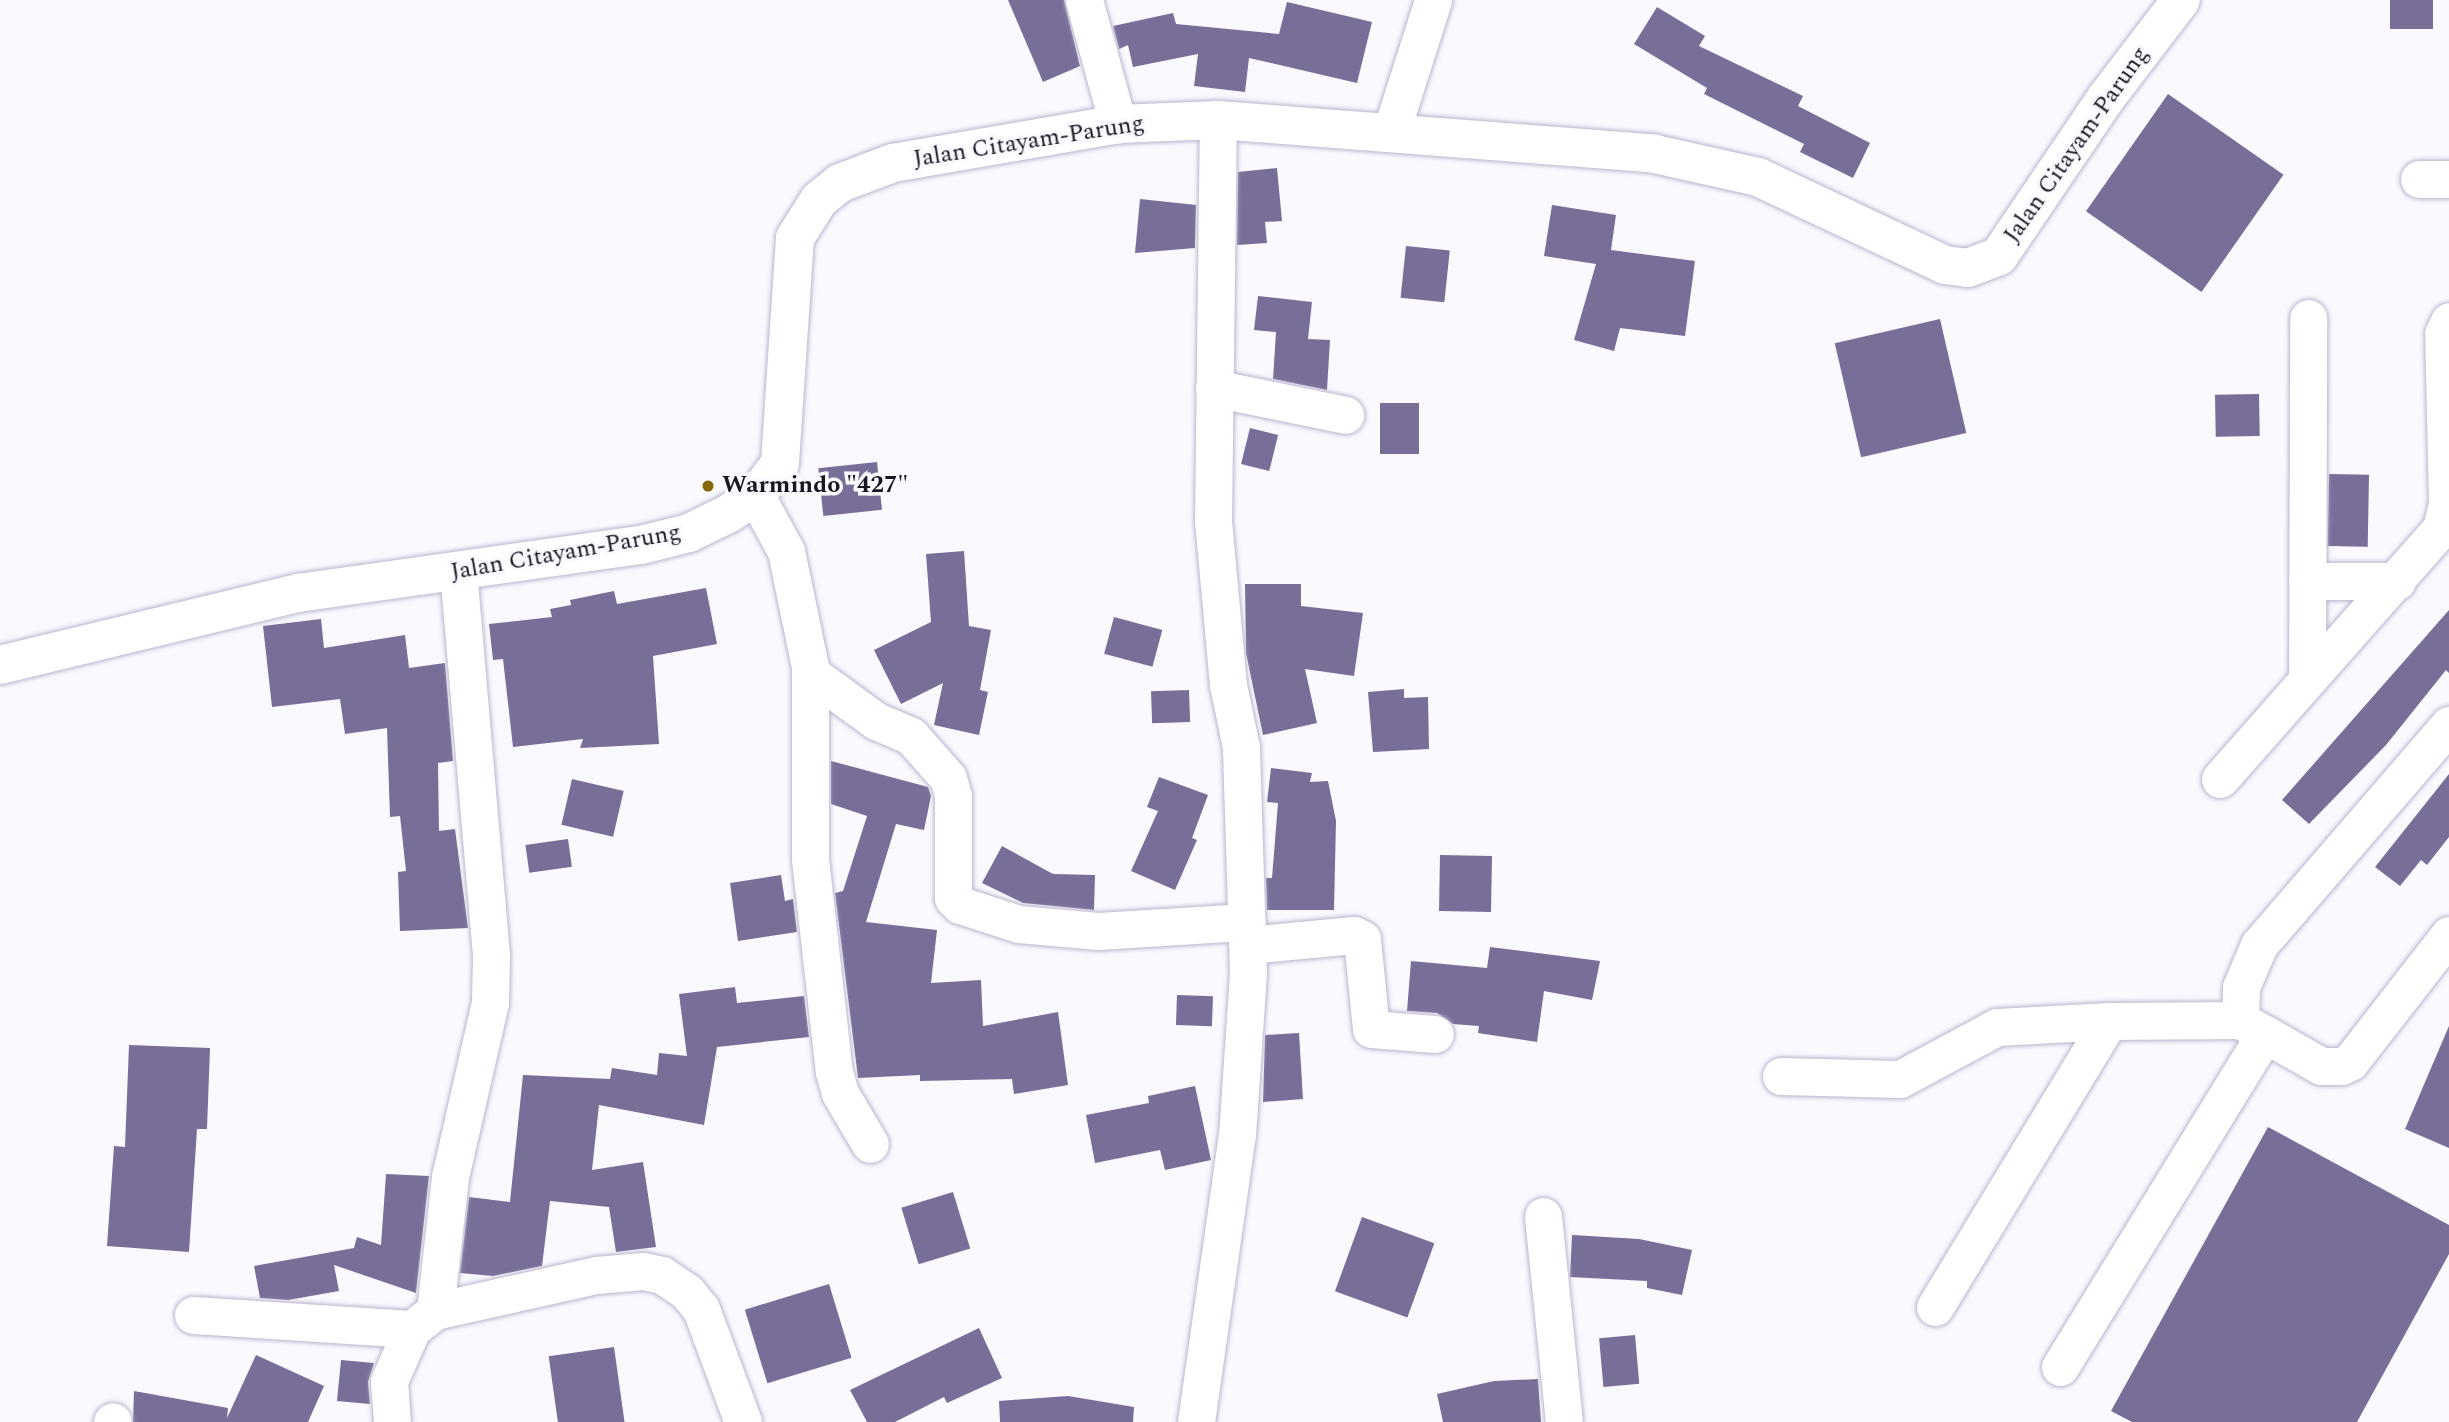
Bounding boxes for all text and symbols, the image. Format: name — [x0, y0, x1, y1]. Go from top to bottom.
street label: Jalan Citayam-Parung — [1998, 41, 2156, 249]
street label: Jalan Citayam-Parung — [911, 110, 1147, 174]
place label: Warmindo "427" — [722, 472, 908, 500]
marker: Warmindo "427" — [700, 478, 716, 494]
street label: Jalan Citayam-Parung — [449, 519, 683, 587]

